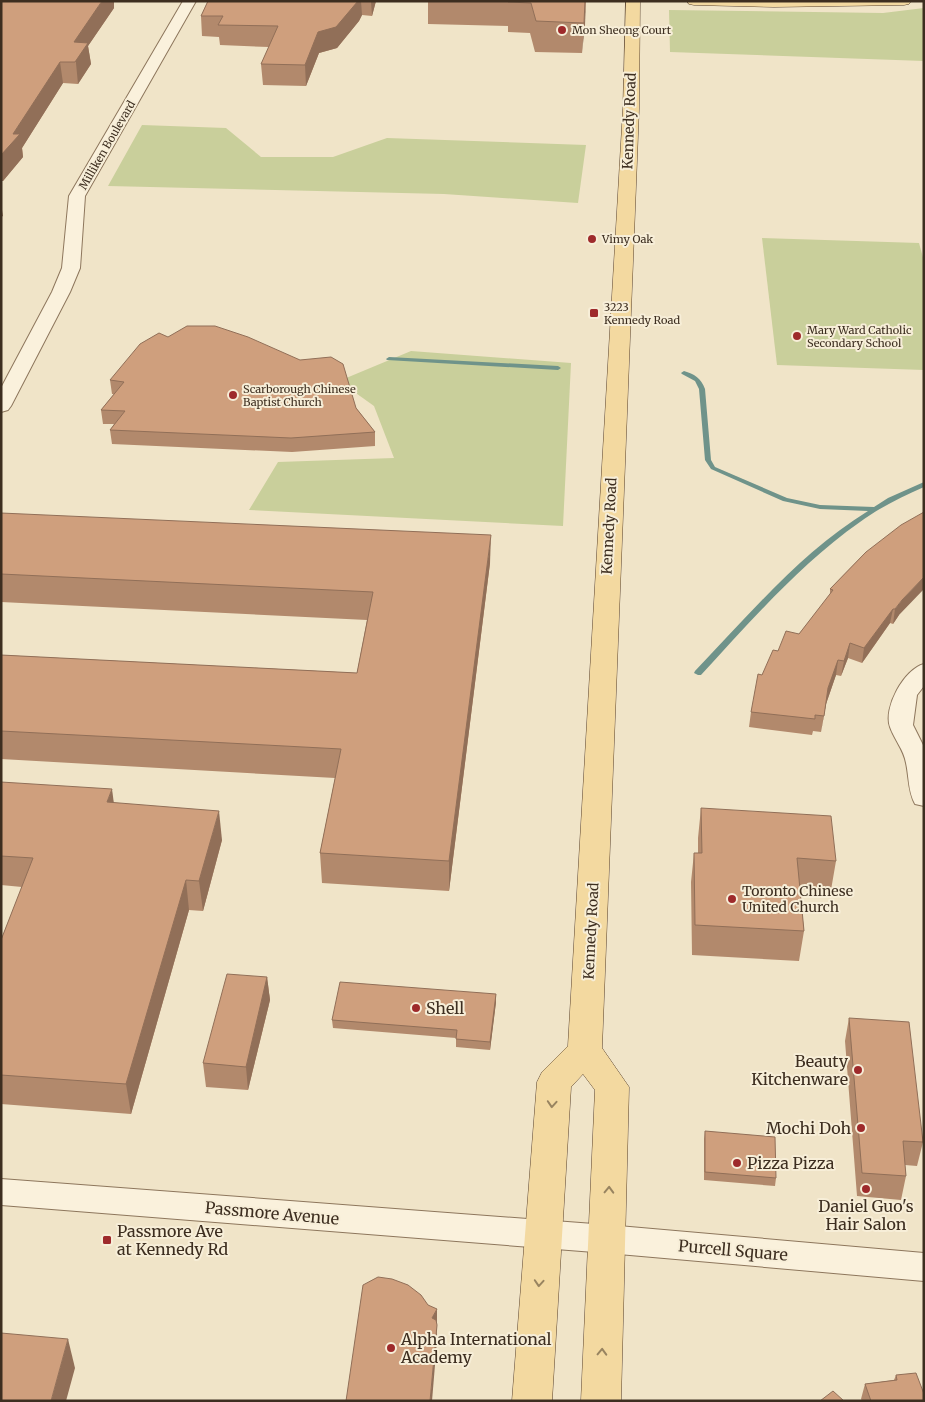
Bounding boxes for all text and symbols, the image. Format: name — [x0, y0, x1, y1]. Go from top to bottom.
place label: Mon Sheong Court — [572, 23, 672, 37]
marker: Mon Sheong Court — [556, 24, 568, 36]
street label: Kennedy Road — [618, 72, 640, 170]
street label: Milliken Boulevard — [76, 98, 138, 192]
place label: Vimy Oak — [601, 232, 653, 246]
marker: Vimy Oak — [586, 233, 598, 245]
place label: 3223 Kennedy Road — [604, 300, 681, 327]
marker: 3223 Kennedy Road — [588, 307, 600, 319]
place label: Mary Ward Catholic Secondary School — [807, 323, 912, 350]
marker: Mary Ward Catholic Secondary School — [791, 330, 803, 342]
place label: Scarborough Chinese Baptist Church — [243, 382, 356, 409]
marker: Scarborough Chinese Baptist Church — [227, 389, 239, 401]
street label: Kennedy Road — [597, 477, 621, 575]
street label: Kennedy Road — [579, 882, 603, 980]
place label: Toronto Chinese United Church — [742, 882, 853, 916]
marker: Toronto Chinese United Church — [726, 893, 738, 905]
place label: Shell — [426, 998, 464, 1018]
marker: Shell — [410, 1002, 422, 1014]
place label: Beauty Kitchenware — [751, 1051, 849, 1089]
marker: Beauty Kitchenware — [852, 1064, 864, 1076]
one-way arrow — [547, 1100, 558, 1108]
place label: Mochi Doh — [766, 1118, 851, 1138]
marker: Mochi Doh — [855, 1122, 867, 1134]
place label: Pizza Pizza — [747, 1153, 835, 1173]
marker: Pizza Pizza — [731, 1157, 743, 1169]
marker: Daniel Guo's Hair Salon — [860, 1183, 872, 1195]
one-way arrow — [603, 1186, 614, 1194]
place label: Daniel Guo's Hair Salon — [818, 1196, 914, 1234]
street label: Passmore Avenue — [204, 1197, 340, 1229]
place label: Passmore Ave at Kennedy Rd — [117, 1221, 228, 1259]
marker: Passmore Ave at Kennedy Rd — [101, 1234, 113, 1246]
street label: Purcell Square — [677, 1235, 789, 1265]
one-way arrow — [533, 1279, 544, 1287]
place label: Alpha International Academy — [400, 1329, 552, 1367]
marker: Alpha International Academy — [385, 1342, 397, 1354]
one-way arrow — [597, 1348, 608, 1356]

